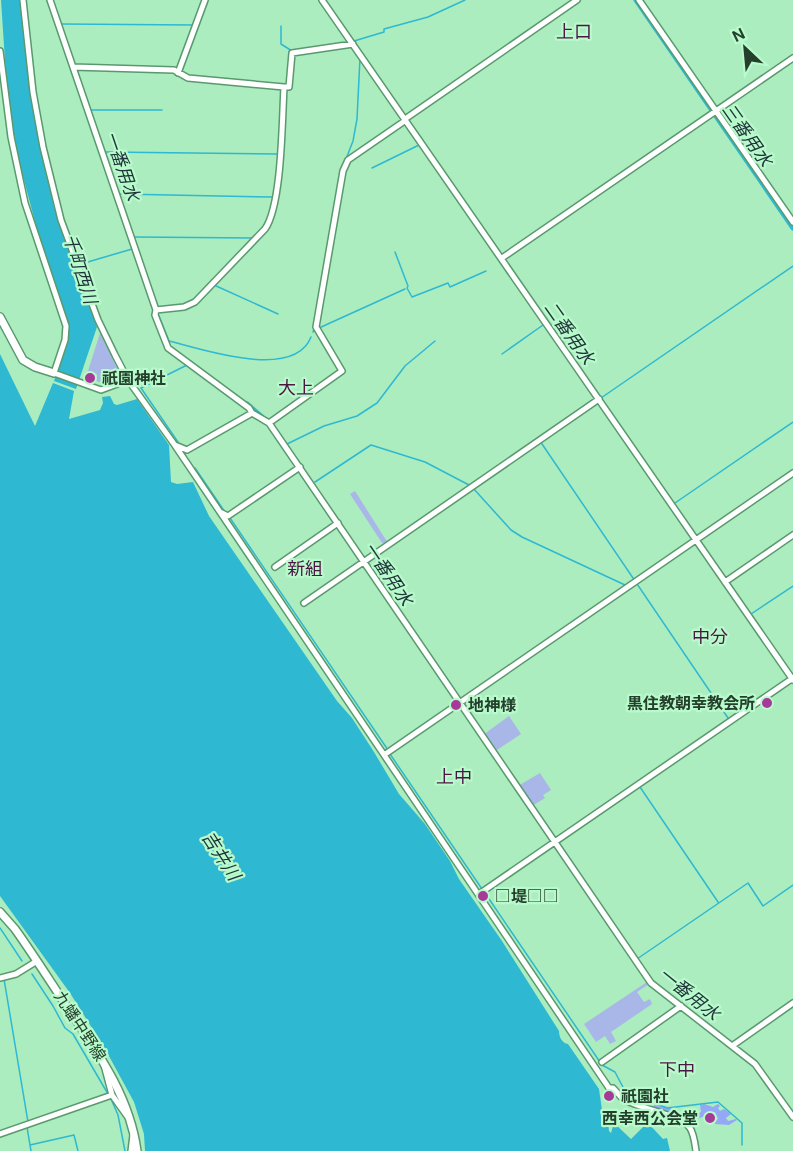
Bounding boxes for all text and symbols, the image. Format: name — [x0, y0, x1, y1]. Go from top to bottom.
north arrow — [715, 18, 775, 78]
district label: 上口 — [556, 20, 592, 44]
text: N — [729, 23, 748, 47]
water label: 三番用水 — [717, 99, 779, 173]
water label: 一番用水 — [99, 128, 146, 206]
water label: 千町西川 — [57, 231, 103, 309]
water label: 二番用水 — [539, 297, 601, 371]
place label: 祇園神社 — [102, 368, 166, 389]
marker: 祇園神社 — [83, 371, 97, 385]
district label: 大上 — [278, 376, 314, 400]
water label: 一番用水 — [358, 537, 419, 612]
district label: 新組 — [287, 557, 323, 581]
district label: 中分 — [692, 625, 728, 649]
place label: 黒住教朝幸教会所 — [627, 693, 755, 714]
place label: 地神様 — [468, 695, 516, 716]
marker: 黒住教朝幸教会所 — [760, 696, 774, 710]
marker: 地神様 — [449, 698, 463, 712]
district label: 上中 — [436, 765, 472, 789]
water label: 吉井川 — [196, 827, 247, 887]
place label: □堤□□ — [495, 886, 559, 907]
marker: □堤□□ — [476, 889, 490, 903]
water label: 一番用水 — [653, 962, 726, 1027]
street label: 九蟠中野線 — [49, 987, 111, 1065]
district label: 下中 — [659, 1058, 695, 1082]
place label: 祇園社 — [621, 1086, 669, 1107]
marker: 祇園社 — [602, 1089, 616, 1103]
place label: 西幸西公会堂 — [602, 1108, 698, 1129]
marker: 西幸西公会堂 — [703, 1111, 717, 1125]

